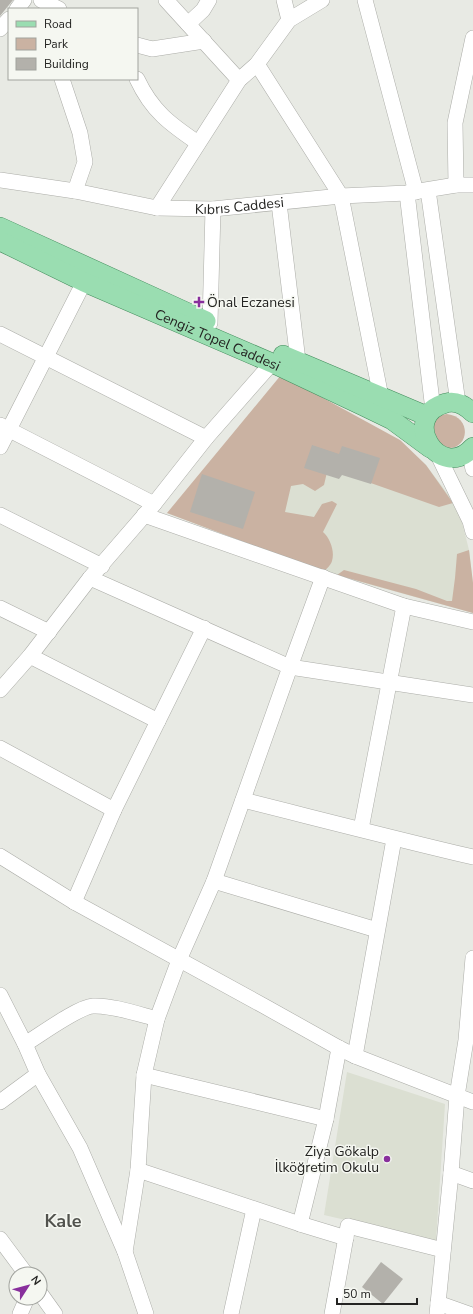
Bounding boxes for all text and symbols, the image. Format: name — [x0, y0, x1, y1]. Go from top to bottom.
legend — [8, 8, 138, 80]
text: Road — [44, 16, 72, 32]
text: Park — [44, 36, 69, 52]
text: Building — [44, 56, 89, 72]
street label: Kıbrıs Caddesi — [195, 193, 285, 219]
place label: Önal Eczanesi — [207, 293, 295, 312]
marker: Önal Eczanesi — [194, 297, 204, 307]
street label: Cengiz Topel Caddesi — [152, 305, 283, 376]
place label: Ziya Gökalp İlköğretim Okulu — [275, 1142, 379, 1177]
marker: Ziya Gökalp İlköğretim Okulu — [382, 1154, 392, 1164]
district label: Kale — [44, 1209, 82, 1233]
north arrow — [8, 1266, 48, 1306]
text: N — [27, 1273, 44, 1288]
scale bar — [337, 1280, 417, 1306]
text: 50 m — [343, 1286, 371, 1302]

